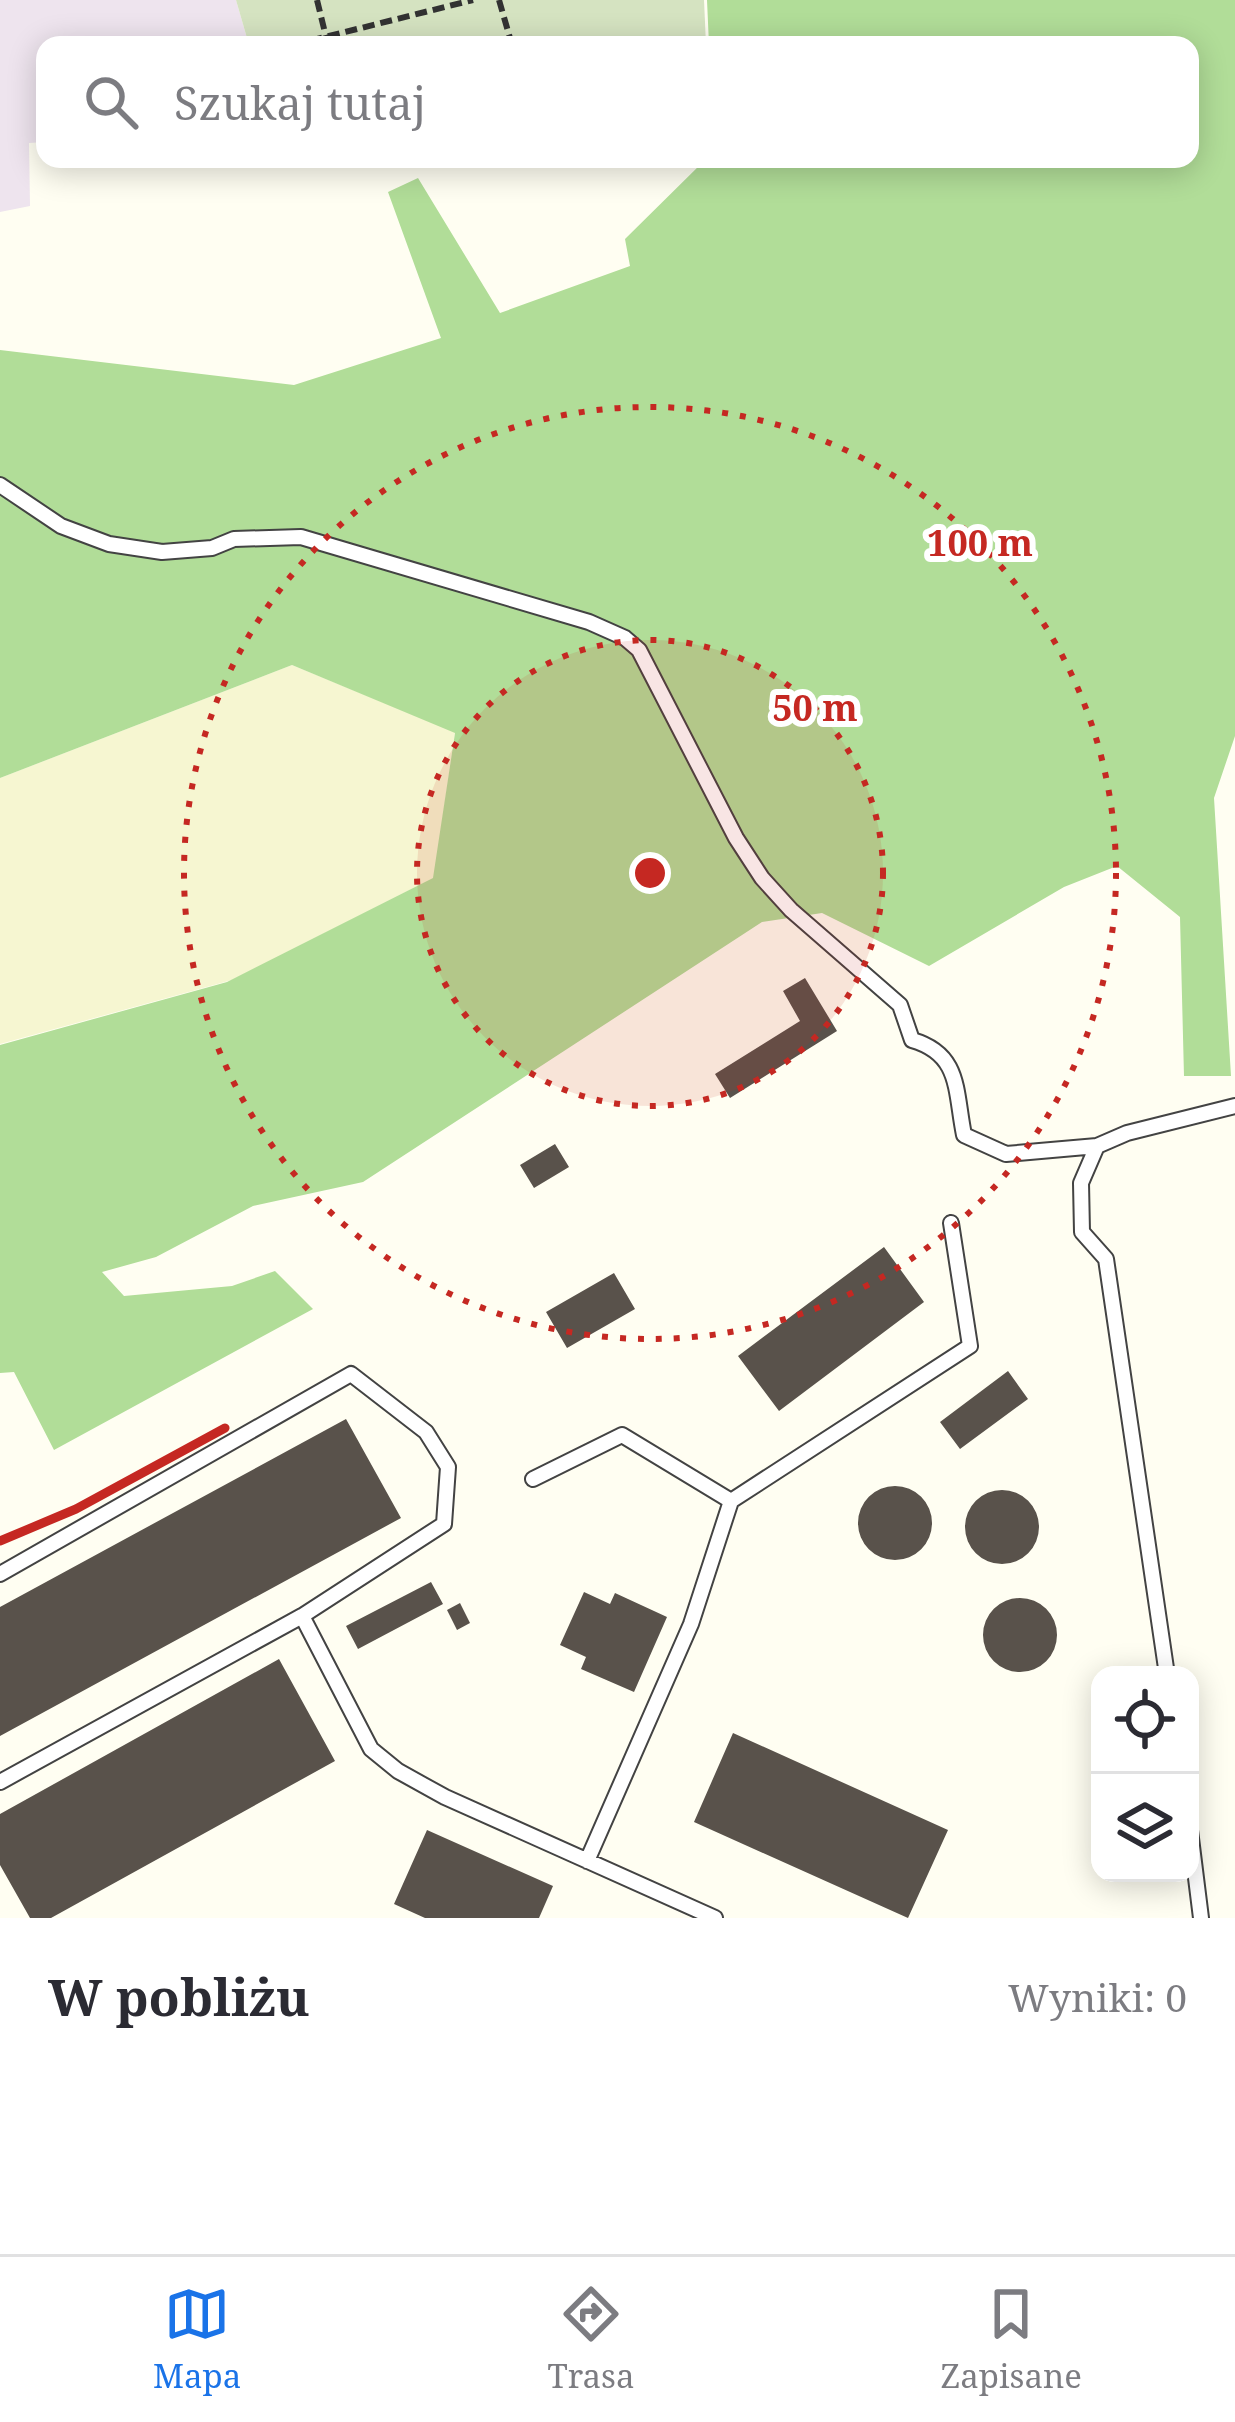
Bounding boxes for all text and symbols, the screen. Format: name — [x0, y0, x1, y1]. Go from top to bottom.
search box — [36, 36, 1199, 168]
icon: search — [78, 69, 144, 135]
text: Szukaj tutaj — [174, 72, 426, 133]
text: 100 m — [927, 518, 1033, 567]
text: 50 m — [772, 683, 858, 732]
centre of rings — [629, 852, 671, 894]
map controls — [1091, 1666, 1199, 1882]
button: locate — [1091, 1666, 1199, 1774]
button: layers — [1091, 1774, 1199, 1882]
text: W pobliżu — [48, 1961, 310, 2031]
text: Wyniki: 0 — [1008, 1970, 1187, 2023]
tab: Mapa — [153, 2281, 241, 2398]
tab: Trasa — [547, 2281, 635, 2398]
tab: Zapisane — [941, 2281, 1082, 2398]

